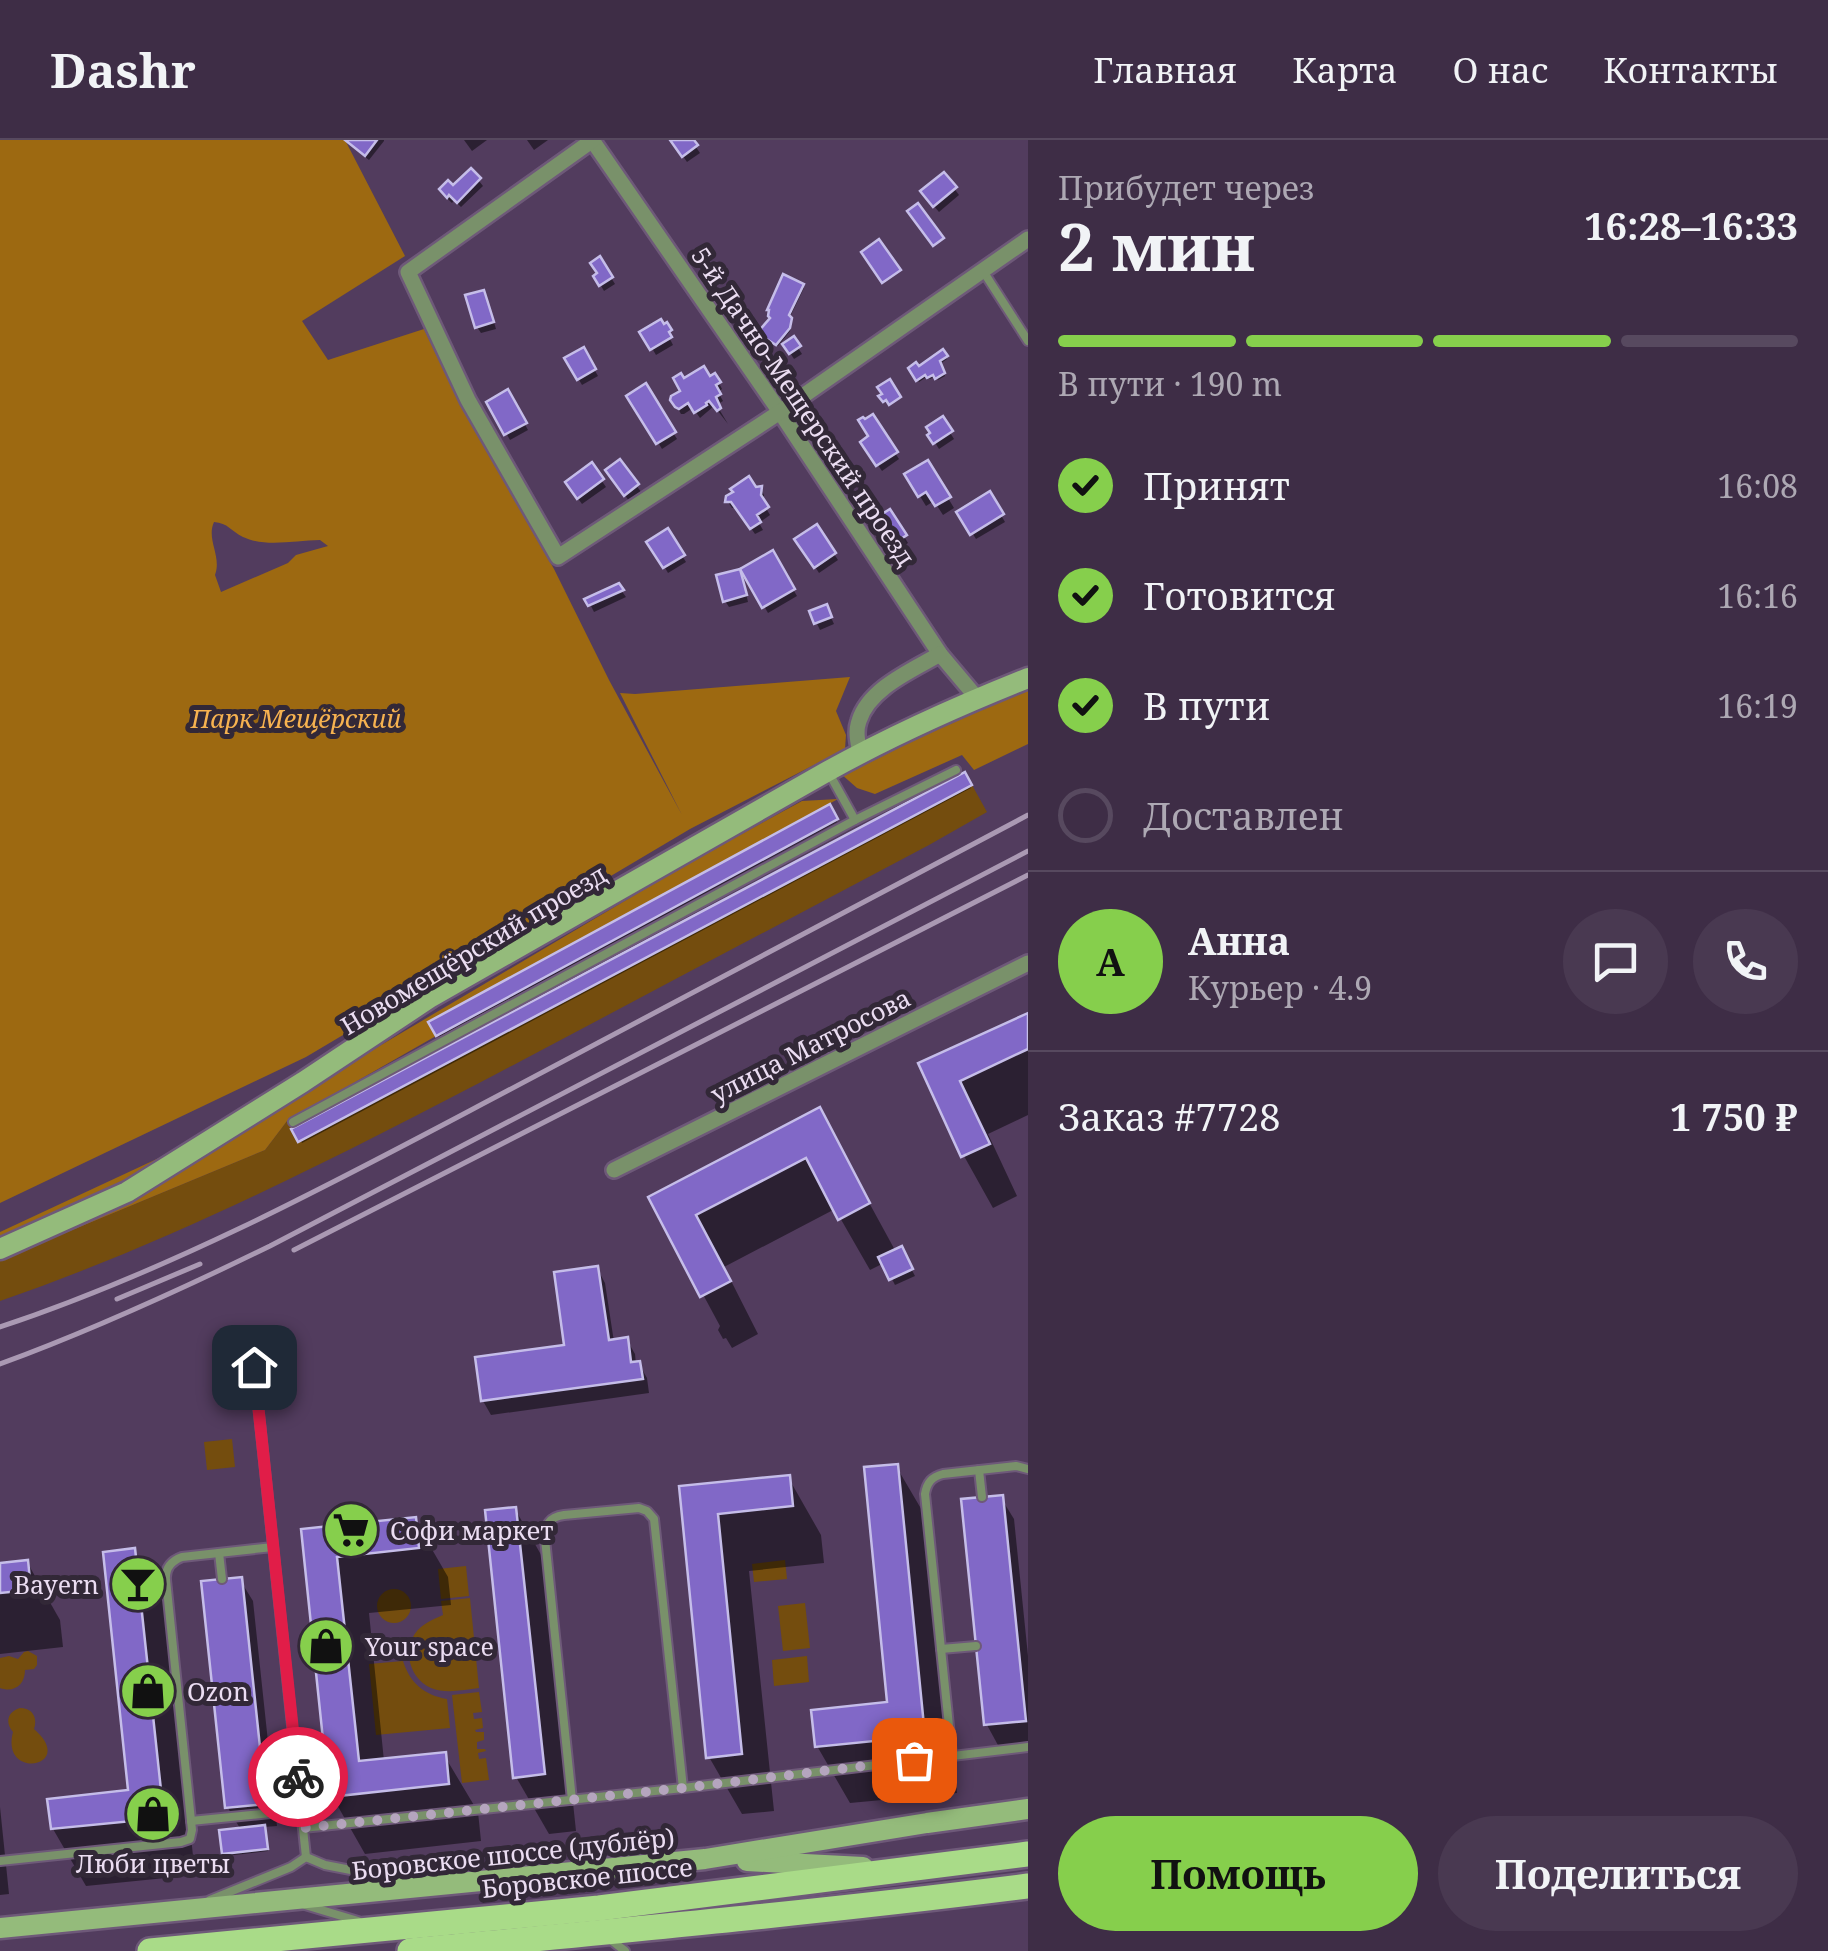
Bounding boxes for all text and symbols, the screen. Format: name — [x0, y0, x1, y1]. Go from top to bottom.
text: Dashr — [50, 37, 196, 102]
text: Главная — [1093, 46, 1237, 93]
text: Карта — [1292, 46, 1398, 93]
text: О нас — [1453, 46, 1548, 93]
text: Контакты — [1603, 46, 1778, 93]
text: Прибудет через — [1058, 166, 1314, 209]
text: 16:28–16:33 — [1584, 199, 1798, 251]
text: 2 мин — [1058, 202, 1255, 290]
street label: 5-й Дачно-Мещерский проезд — [684, 240, 924, 572]
text: В пути · 190 m — [1058, 362, 1282, 405]
icon: check — [1058, 458, 1113, 513]
text: Принят — [1143, 459, 1290, 511]
text: 16:08 — [1717, 464, 1798, 507]
icon: check — [1058, 568, 1113, 623]
text: Готовится — [1143, 569, 1336, 621]
text: 16:16 — [1717, 574, 1798, 617]
icon: check — [1058, 678, 1113, 733]
text: В пути — [1143, 679, 1270, 731]
text: 16:19 — [1717, 684, 1798, 727]
park label: Парк Мещёрский — [190, 701, 401, 735]
text: Доставлен — [1143, 789, 1344, 841]
street label: Новомещёрский проезд — [334, 856, 612, 1042]
button: chat — [1563, 909, 1668, 1014]
button: phone — [1693, 909, 1798, 1014]
text: Анна — [1188, 914, 1290, 966]
text: А — [1096, 935, 1125, 987]
text: Курьер · 4.9 — [1188, 966, 1372, 1009]
street label: улица Матросова — [704, 980, 916, 1110]
text: Заказ #7728 — [1058, 1090, 1281, 1142]
text: 1 750 ₽ — [1670, 1090, 1798, 1142]
pin — [212, 1325, 297, 1410]
icon: home — [227, 1340, 282, 1395]
supermarket icon: Софи маркет — [321, 1500, 381, 1560]
place label: Софи маркет — [390, 1513, 553, 1547]
bar icon: Bayern — [108, 1554, 168, 1614]
place label: Bayern — [14, 1567, 99, 1601]
shop icon: Your space — [296, 1616, 356, 1676]
place label: Your space — [364, 1629, 494, 1663]
shop icon: Ozon — [118, 1661, 178, 1721]
place label: Ozon — [187, 1674, 249, 1708]
pin — [872, 1718, 957, 1803]
courier — [248, 1727, 348, 1827]
icon: bag — [887, 1733, 942, 1788]
icon: bike — [271, 1750, 326, 1805]
shop icon: Люби цветы — [123, 1784, 183, 1844]
button: Помощь — [1058, 1816, 1418, 1931]
button: Поделиться — [1438, 1816, 1798, 1931]
street label: Боровское шоссе (дублёр) — [350, 1821, 676, 1885]
place label: Люби цветы — [76, 1846, 230, 1880]
street label: Боровское шоссе — [480, 1851, 694, 1903]

